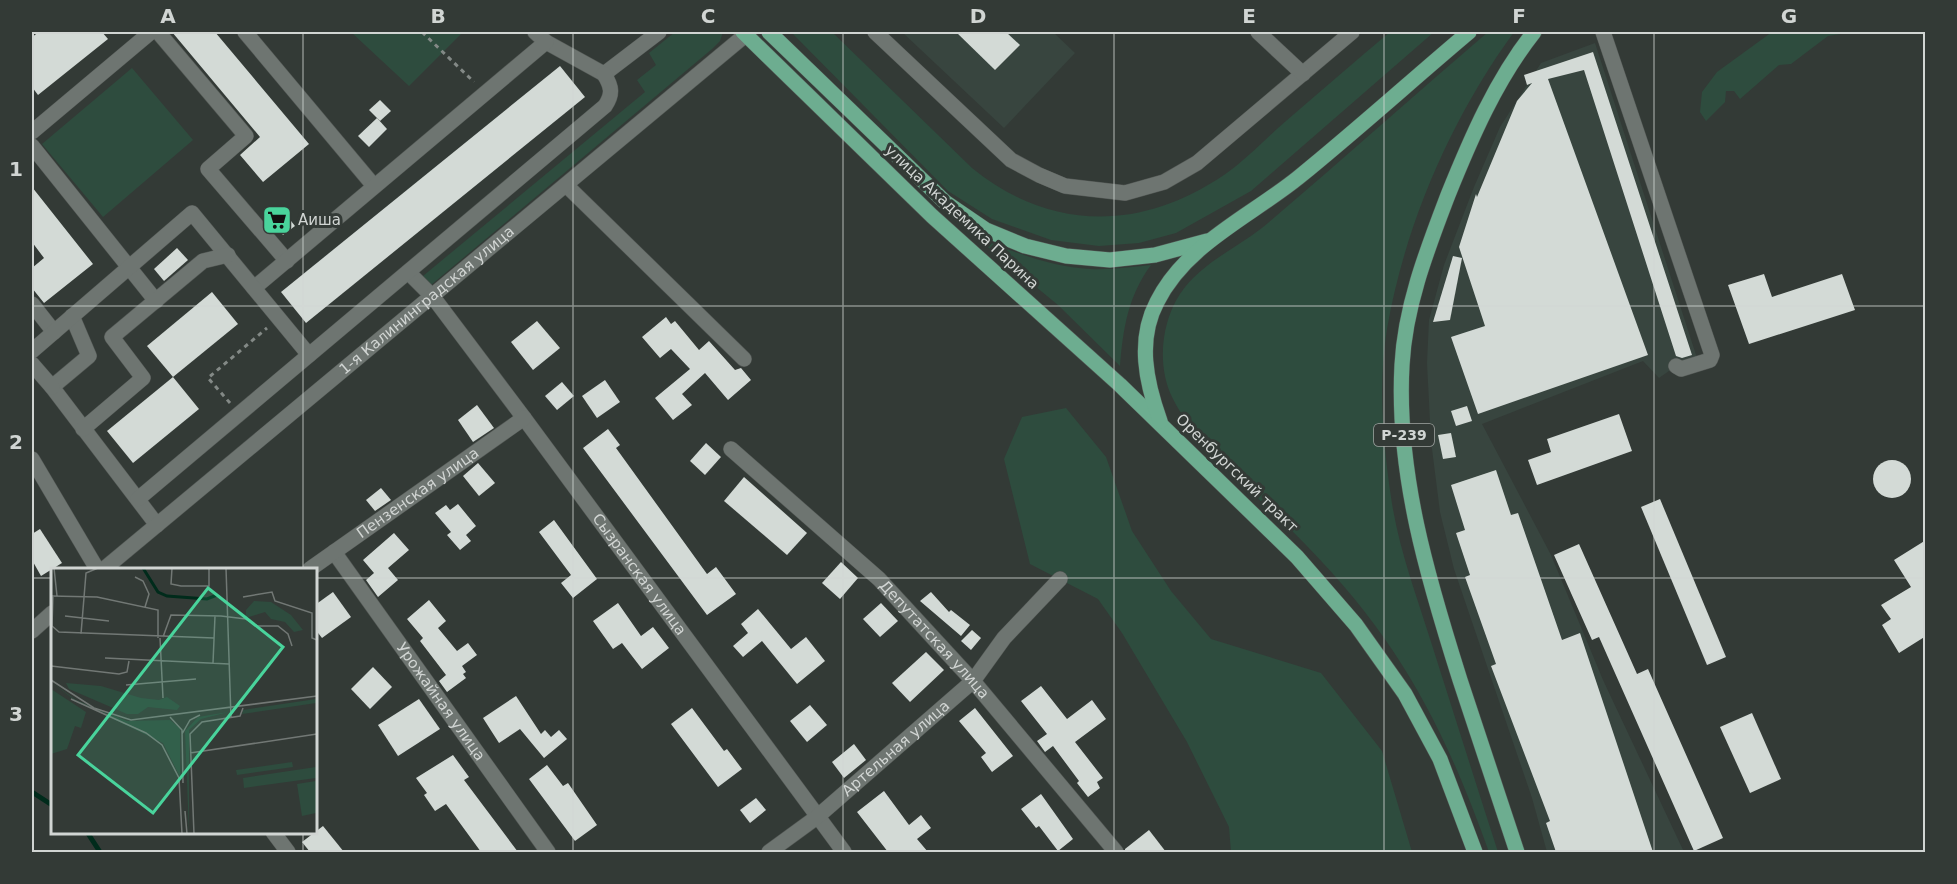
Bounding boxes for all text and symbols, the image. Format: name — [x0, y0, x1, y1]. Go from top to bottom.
text: A — [160, 4, 176, 28]
text: B — [430, 4, 446, 28]
text: C — [701, 4, 715, 28]
text: D — [970, 4, 986, 28]
text: E — [1242, 4, 1256, 28]
text: F — [1512, 4, 1526, 28]
text: G — [1781, 4, 1797, 28]
street label: улица Академика Парина — [882, 141, 1042, 293]
text: 1 — [9, 157, 23, 181]
supermarket icon: Аиша — [261, 204, 293, 236]
place label: Аиша — [298, 211, 341, 229]
street label: 1-я Калининградская улица — [336, 222, 518, 378]
street label: Оренбургский тракт — [1172, 410, 1302, 536]
road number: Р-239 — [1374, 424, 1434, 446]
text: 2 — [9, 430, 23, 454]
street label: Пензенская улица — [353, 444, 482, 542]
street label: Сызранская улица — [588, 510, 690, 639]
inset map — [51, 568, 316, 833]
street label: Депутатская улица — [876, 576, 993, 702]
street label: Урожайная улица — [393, 639, 489, 764]
street label: Артельная улица — [838, 697, 953, 800]
text: 3 — [9, 702, 23, 726]

